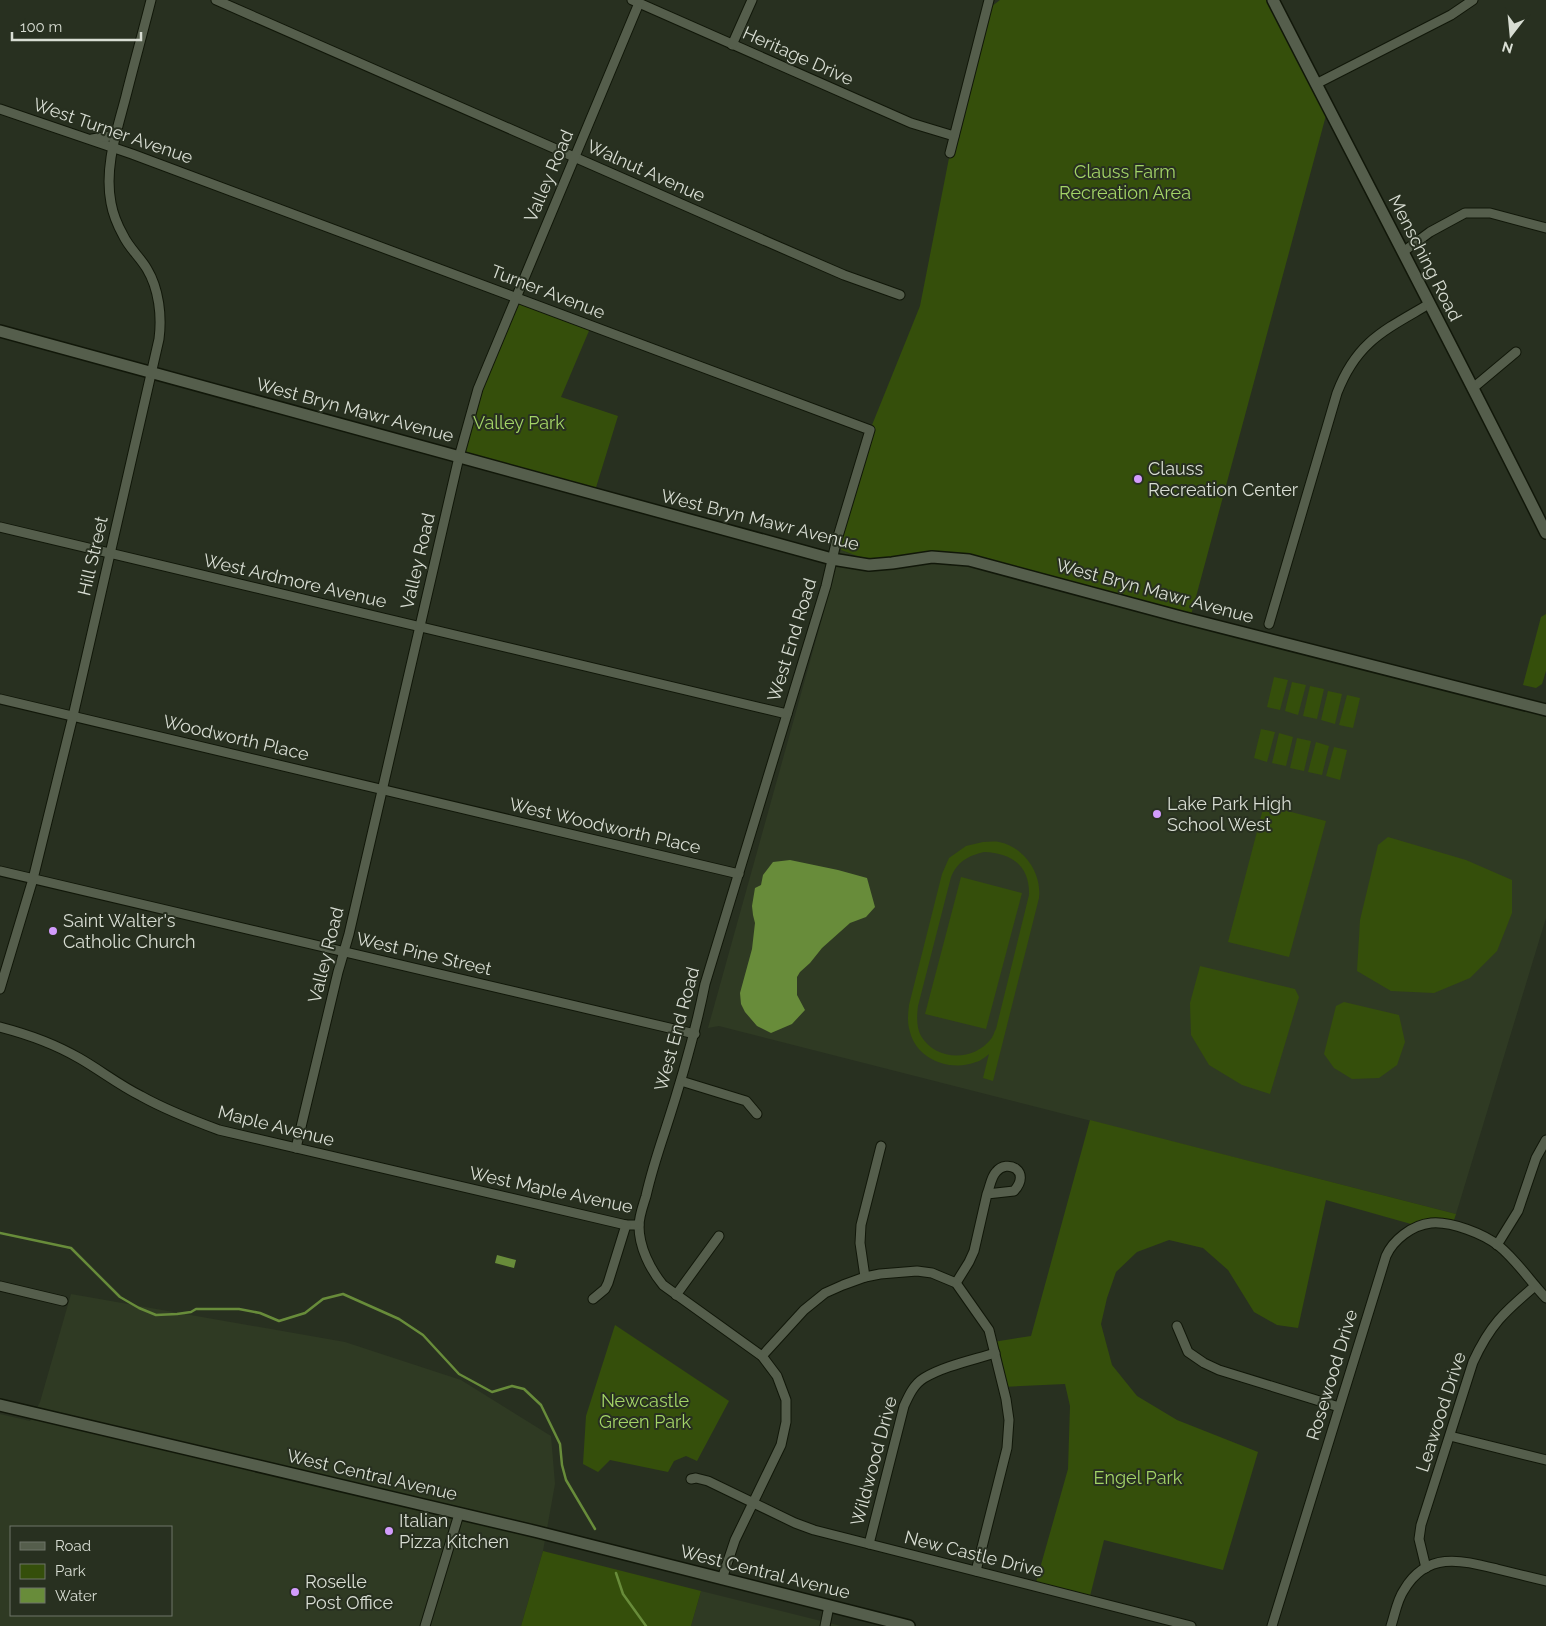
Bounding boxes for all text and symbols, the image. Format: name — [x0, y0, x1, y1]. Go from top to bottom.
scale bar — [12, 10, 141, 42]
north arrow — [1486, 10, 1536, 60]
text: 100 m — [20, 18, 62, 36]
street label: Heritage Drive — [740, 22, 857, 90]
text: N — [1500, 38, 1515, 57]
street label: West Turner Avenue — [30, 93, 196, 168]
street label: Valley Road — [520, 126, 577, 225]
street label: Walnut Avenue — [584, 135, 709, 206]
park label: Clauss Farm Recreation Area — [1059, 161, 1191, 203]
street label: Mensching Road — [1385, 191, 1466, 324]
street label: Turner Avenue — [488, 260, 609, 323]
street label: West Bryn Mawr Avenue — [254, 373, 457, 446]
park label: Valley Park — [473, 412, 565, 433]
place label: Clauss Recreation Center — [1148, 458, 1299, 500]
marker: Clauss Recreation Center — [1132, 473, 1144, 485]
street label: West Bryn Mawr Avenue — [659, 485, 862, 554]
street label: Valley Road — [396, 511, 439, 611]
street label: Hill Street — [73, 514, 112, 598]
street label: West Ardmore Avenue — [201, 549, 389, 612]
street label: West Bryn Mawr Avenue — [1054, 554, 1257, 627]
street label: West End Road — [763, 576, 820, 704]
street label: Woodworth Place — [161, 711, 311, 765]
street label: West Woodworth Place — [507, 793, 703, 858]
place label: Lake Park High School West — [1167, 793, 1292, 835]
marker: Lake Park High School West — [1151, 808, 1163, 820]
street label: Valley Road — [303, 905, 348, 1005]
place label: Saint Walter's Catholic Church — [63, 910, 196, 952]
marker: Saint Walter's Catholic Church — [47, 925, 59, 937]
street label: West Pine Street — [354, 928, 494, 979]
street label: West End Road — [650, 964, 703, 1093]
street label: Maple Avenue — [216, 1101, 337, 1150]
street label: West Maple Avenue — [467, 1162, 635, 1217]
street label: Rosewood Drive — [1302, 1307, 1362, 1443]
street label: Leawood Drive — [1411, 1349, 1470, 1474]
park label: Newcastle Green Park — [599, 1390, 691, 1432]
street label: Wildwood Drive — [846, 1393, 901, 1528]
street label: West Central Avenue — [285, 1445, 460, 1504]
park label: Engel Park — [1094, 1467, 1183, 1488]
place label: Italian Pizza Kitchen — [399, 1510, 509, 1552]
marker: Italian Pizza Kitchen — [383, 1525, 395, 1537]
legend — [10, 1526, 172, 1616]
street label: New Castle Drive — [902, 1526, 1046, 1581]
text: Road — [55, 1537, 91, 1555]
street label: West Central Avenue — [678, 1540, 853, 1603]
text: Park — [55, 1562, 86, 1580]
place label: Roselle Post Office — [305, 1571, 394, 1613]
marker: Roselle Post Office — [289, 1586, 301, 1598]
text: Water — [55, 1587, 98, 1605]

